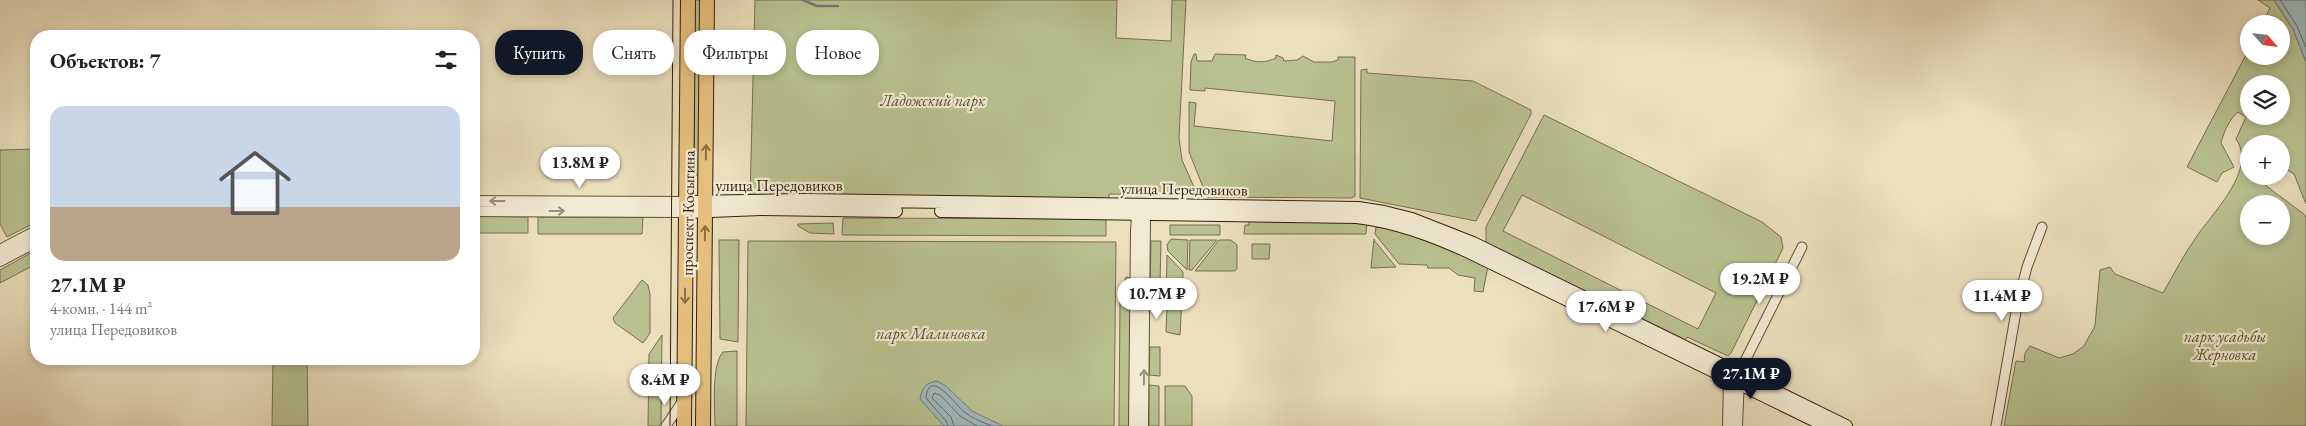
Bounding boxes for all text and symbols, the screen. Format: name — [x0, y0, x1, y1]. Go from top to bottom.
north arrow — [2240, 15, 2290, 65]
map controls — [2240, 15, 2290, 245]
chip: Купить — [495, 30, 583, 75]
chip: Снять — [593, 30, 674, 75]
chip: Фильтры — [684, 30, 786, 75]
chip: Новое — [796, 30, 879, 75]
icon: filters — [432, 46, 460, 74]
text: Объектов: 7 — [50, 47, 161, 74]
button: layers — [2240, 75, 2290, 125]
park label: Ладожский парк — [880, 90, 986, 111]
button: + — [2240, 135, 2290, 185]
icon: home — [210, 138, 300, 228]
one-way arrow — [701, 145, 711, 161]
pin: 13.8M ₽ — [534, 146, 626, 189]
street label: проспект Косыгина — [676, 150, 700, 276]
text: 13.8M ₽ — [551, 152, 609, 173]
street label: улица Передовиков — [715, 175, 843, 196]
street label: улица Передовиков — [1120, 177, 1248, 201]
button: − — [2240, 195, 2290, 245]
one-way arrow — [490, 196, 506, 206]
one-way arrow — [549, 206, 565, 216]
one-way arrow — [700, 225, 710, 242]
pin: 19.2M ₽ — [1714, 262, 1806, 305]
text: 19.2M ₽ — [1731, 268, 1789, 289]
text: 27.1M ₽ — [50, 271, 126, 298]
pin: 10.7M ₽ — [1111, 278, 1203, 320]
pin: 11.4M ₽ — [1956, 280, 2048, 322]
text: 10.7M ₽ — [1128, 283, 1186, 304]
text: 11.4M ₽ — [1973, 285, 2031, 306]
one-way arrow — [680, 288, 690, 304]
pin: 17.6M ₽ — [1560, 290, 1652, 333]
text: 17.6M ₽ — [1577, 296, 1635, 317]
text: 4-комн. · 144 m² — [50, 298, 152, 319]
text: улица Передовиков — [50, 319, 177, 340]
park label: парк Малиновка — [876, 323, 986, 344]
park label: парк усадьбы Жерновка — [2184, 326, 2266, 365]
pin: 27.1M ₽ — [1705, 358, 1797, 400]
text: 27.1M ₽ — [1722, 363, 1780, 384]
pin: 8.4M ₽ — [624, 364, 706, 406]
text: 8.4M ₽ — [640, 369, 690, 390]
one-way arrow — [1139, 370, 1149, 386]

